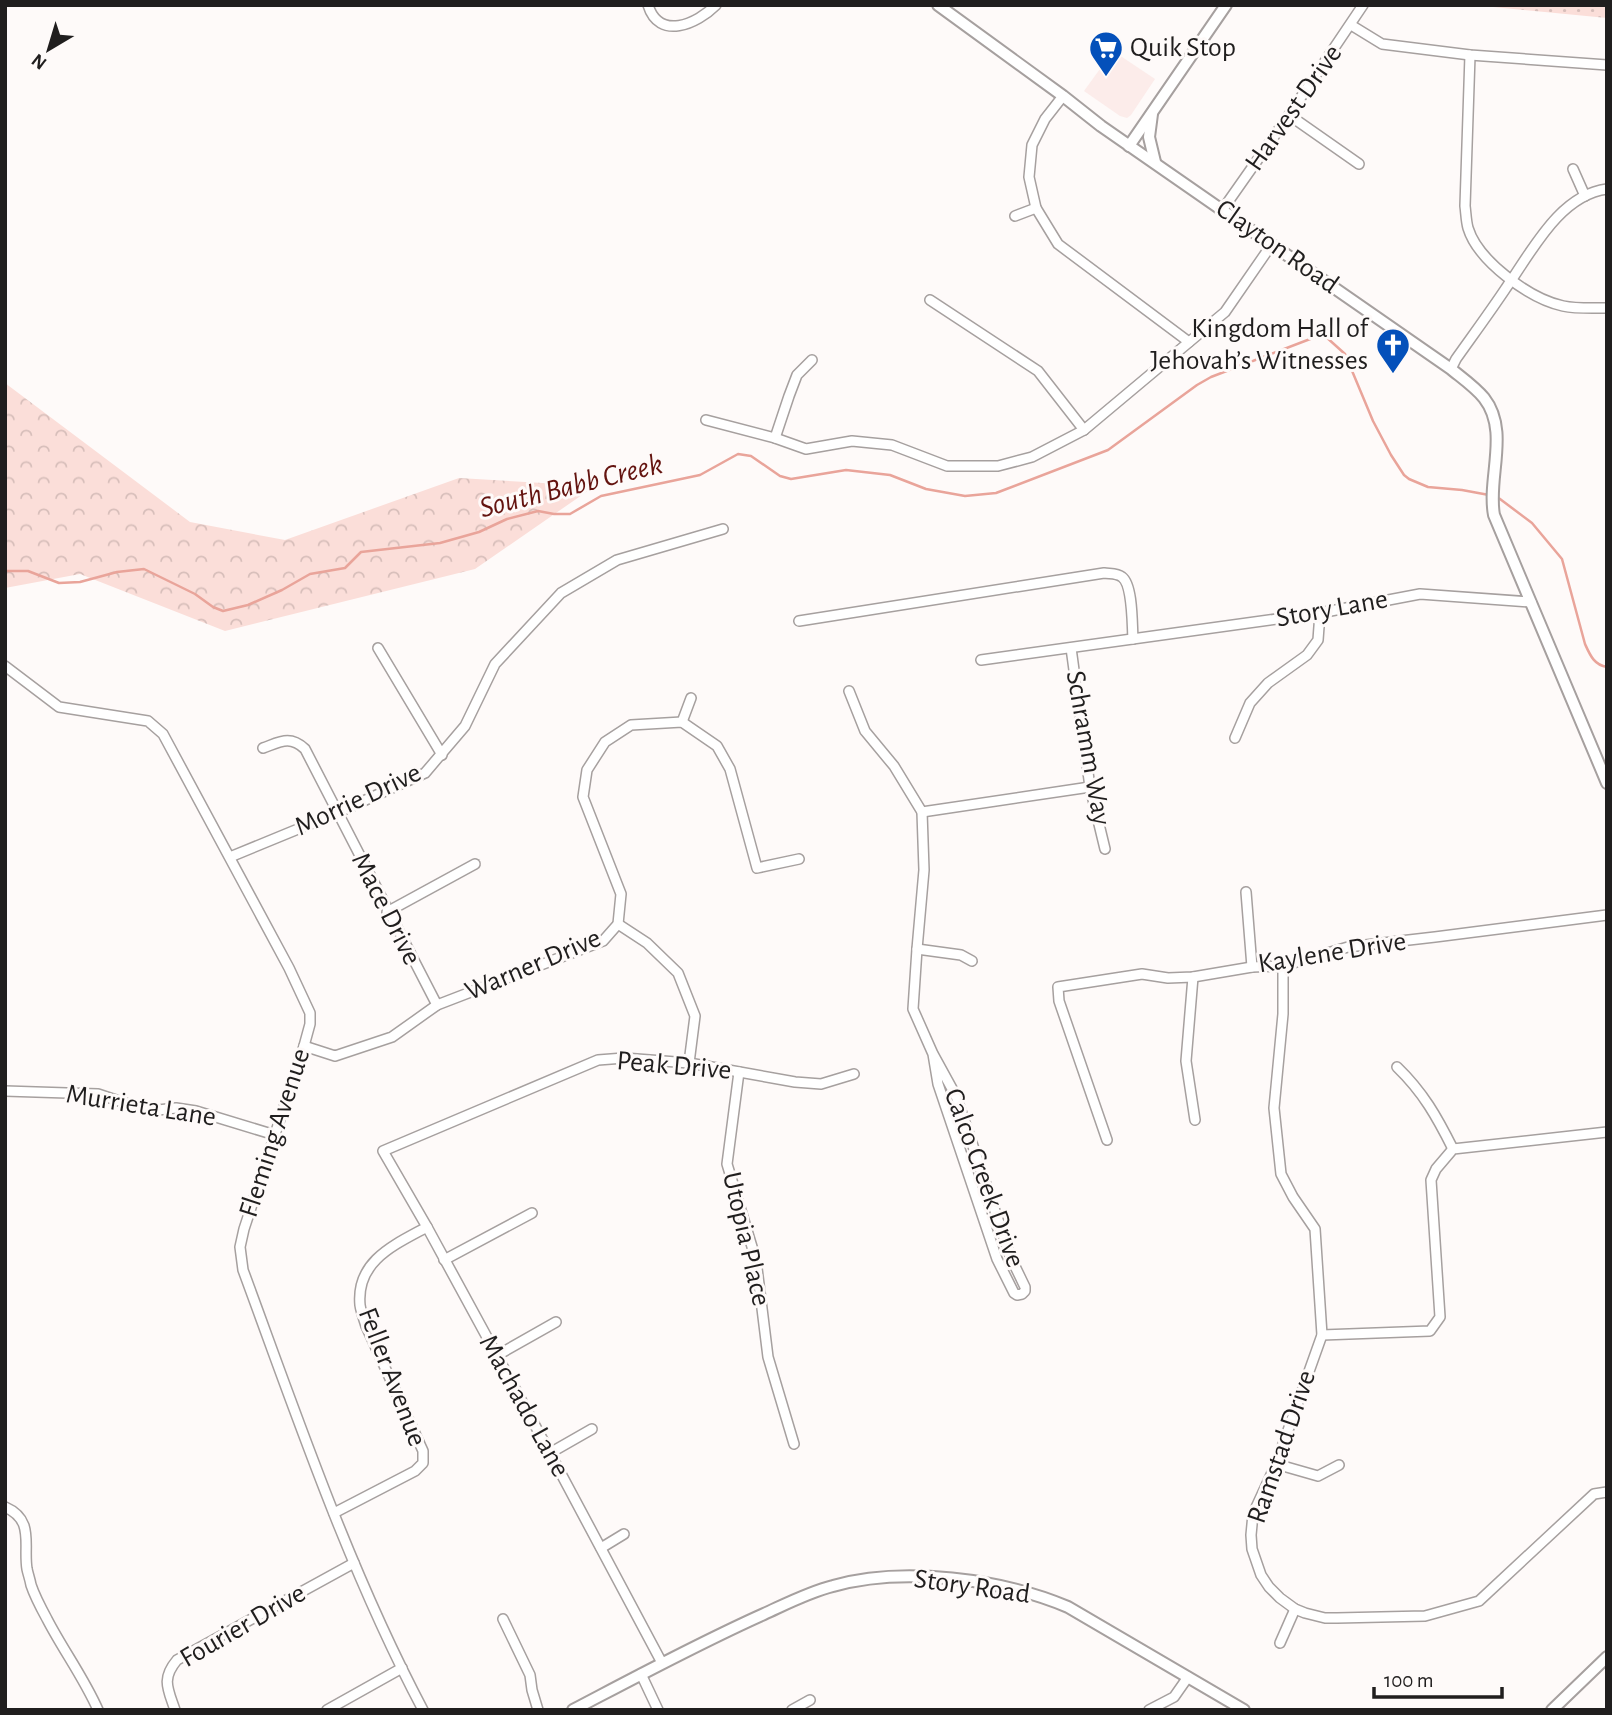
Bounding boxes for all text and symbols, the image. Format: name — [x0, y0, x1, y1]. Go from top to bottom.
north arrow — [14, 14, 84, 84]
supermarket icon: Quik Stop — [1087, 29, 1125, 78]
place label: Quik Stop — [1130, 34, 1236, 62]
street label: Harvest Drive — [1240, 40, 1348, 176]
text: N — [28, 50, 51, 73]
street label: Clayton Road — [1210, 195, 1344, 299]
place label: Kingdom Hall of Jehovah’s Witnesses — [1150, 315, 1370, 375]
church icon: Kingdom Hall of Jehovah’s Witnesses — [1374, 326, 1412, 375]
water label: South Babb Creek — [476, 449, 666, 523]
street label: Story Lane — [1274, 585, 1390, 633]
street label: Schramm Way — [1061, 669, 1115, 827]
street label: Morrie Drive — [291, 759, 425, 841]
street label: Mace Drive — [346, 849, 426, 969]
street label: Warner Drive — [461, 924, 605, 1006]
street label: Kaylene Drive — [1256, 927, 1408, 979]
street label: Fleming Avenue — [235, 1045, 315, 1221]
street label: Peak Drive — [616, 1047, 732, 1085]
street label: Murrieta Lane — [64, 1080, 218, 1132]
street label: Calco Creek Drive — [939, 1085, 1029, 1271]
street label: Utopia Place — [717, 1169, 775, 1309]
street label: Feller Avenue — [353, 1304, 431, 1450]
street label: Machado Lane — [474, 1330, 574, 1482]
street label: Ramstad Drive — [1243, 1367, 1321, 1527]
street label: Story Road — [912, 1565, 1032, 1609]
street label: Fourier Drive — [176, 1579, 310, 1673]
scale bar — [1374, 1656, 1502, 1700]
text: 100 m — [1384, 1670, 1434, 1691]

